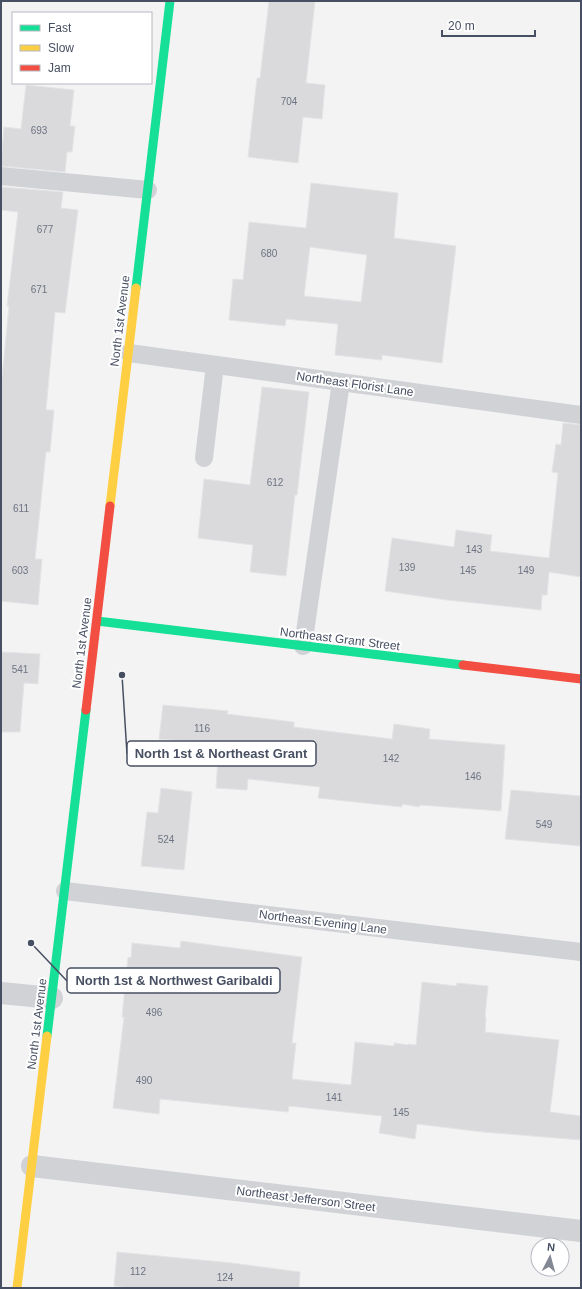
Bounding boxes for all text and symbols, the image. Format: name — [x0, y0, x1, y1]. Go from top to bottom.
legend — [12, 12, 152, 84]
scale bar — [442, 12, 535, 38]
text: 20 m — [448, 19, 475, 33]
text: Fast — [48, 21, 72, 35]
text: Slow — [48, 41, 74, 55]
text: Jam — [48, 61, 71, 75]
house number: 704 — [281, 96, 298, 107]
house number: 693 — [31, 125, 48, 136]
house number: 677 — [37, 224, 54, 235]
house number: 680 — [261, 248, 278, 259]
street label: North 1st Avenue — [107, 274, 133, 367]
house number: 671 — [31, 284, 48, 295]
street label: Northeast Florist Lane — [296, 369, 415, 399]
house number: 612 — [267, 477, 284, 488]
house number: 611 — [13, 503, 29, 514]
house number: 143 — [466, 544, 483, 555]
house number: 139 — [399, 562, 416, 573]
house number: 603 — [12, 565, 29, 576]
house number: 145 — [460, 565, 477, 576]
house number: 149 — [518, 565, 535, 576]
street label: North 1st Avenue — [69, 596, 95, 689]
street label: Northeast Grant Street — [279, 625, 401, 653]
house number: 541 — [12, 664, 29, 675]
house number: 116 — [194, 723, 210, 734]
callout: North 1st & Northeast Grant — [127, 741, 316, 766]
text: North 1st & Northeast Grant — [135, 746, 308, 761]
house number: 142 — [383, 753, 400, 764]
house number: 146 — [465, 771, 482, 782]
house number: 549 — [536, 819, 553, 830]
house number: 524 — [158, 834, 175, 845]
street label: Northeast Evening Lane — [258, 907, 388, 937]
callout: North 1st & Northwest Garibaldi — [67, 968, 280, 993]
text: North 1st & Northwest Garibaldi — [75, 973, 273, 988]
street label: North 1st Avenue — [24, 977, 50, 1070]
house number: 496 — [146, 1007, 163, 1018]
house number: 490 — [136, 1075, 153, 1086]
house number: 141 — [326, 1092, 343, 1103]
house number: 145 — [393, 1107, 410, 1118]
street label: Northeast Jefferson Street — [236, 1184, 377, 1215]
north arrow — [530, 1237, 570, 1277]
text: N — [546, 1241, 556, 1253]
house number: 112 — [130, 1266, 146, 1277]
house number: 124 — [217, 1272, 234, 1283]

